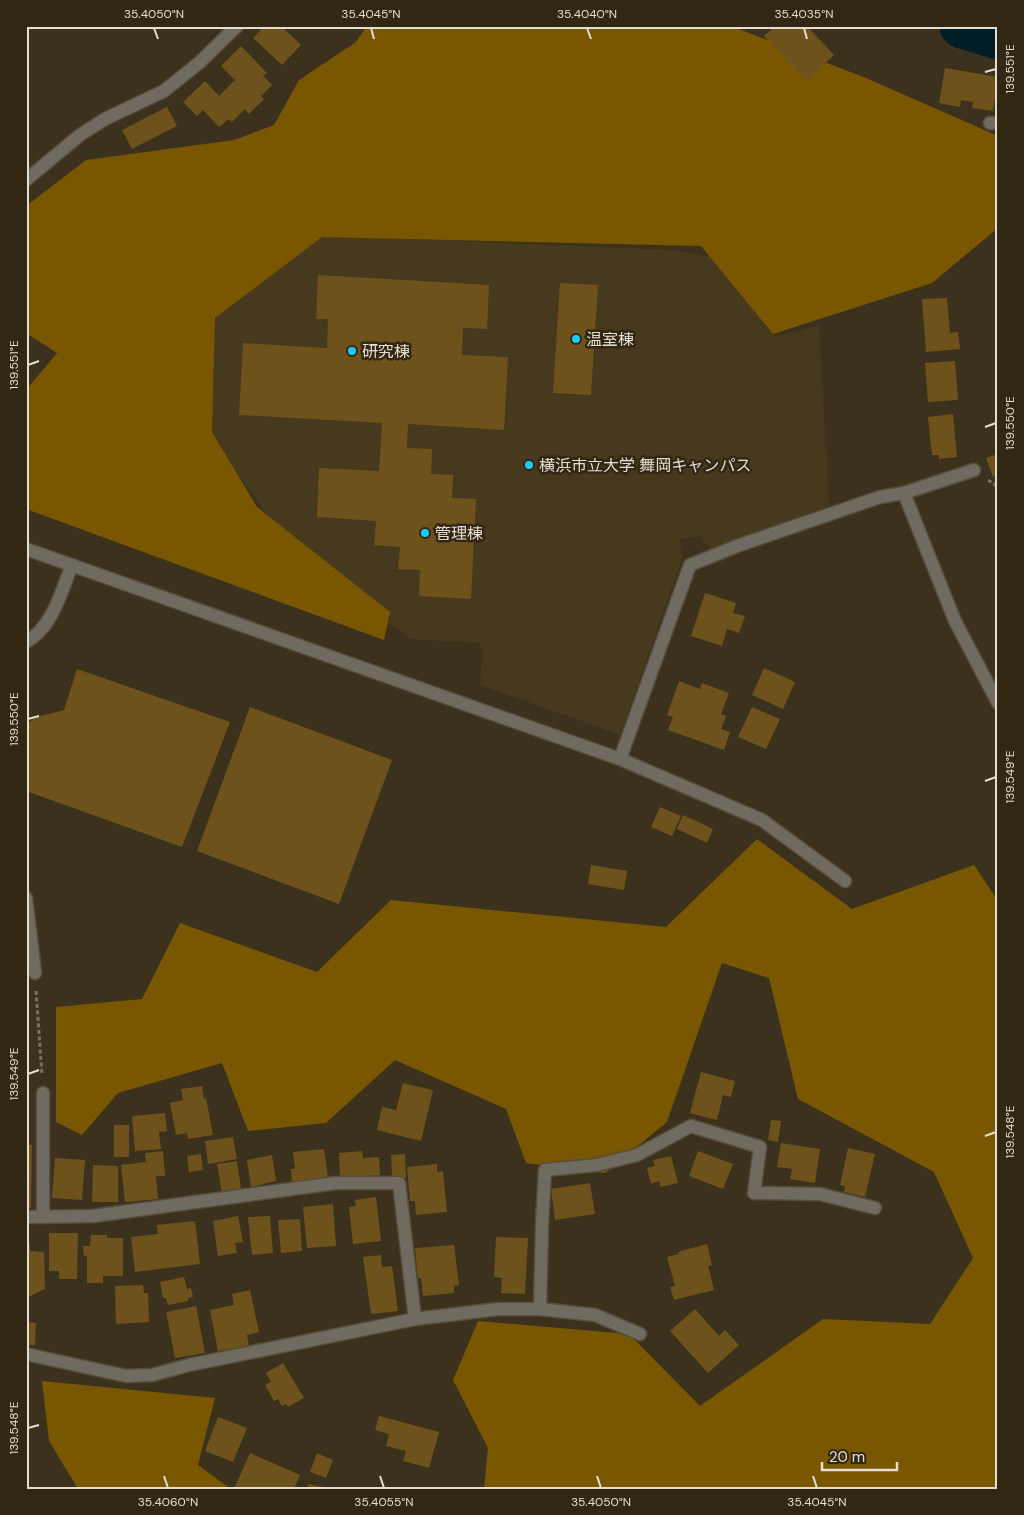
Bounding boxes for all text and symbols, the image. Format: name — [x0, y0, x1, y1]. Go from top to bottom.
text: 35.4050°N — [124, 6, 184, 22]
text: 35.4045°N — [341, 6, 401, 22]
text: 35.4040°N — [557, 6, 617, 22]
text: 35.4035°N — [774, 6, 834, 22]
text: 139.551°E — [1002, 44, 1018, 94]
place label: 温室棟 — [586, 329, 634, 350]
marker: 温室棟 — [570, 333, 582, 345]
text: 139.551°E — [6, 340, 22, 390]
place label: 研究棟 — [362, 341, 410, 362]
marker: 研究棟 — [346, 345, 358, 357]
text: 139.550°E — [1002, 396, 1018, 450]
place label: 横浜市立大学 舞岡キャンパス — [539, 455, 751, 476]
marker: 横浜市立大学 舞岡キャンパス — [523, 459, 535, 471]
place label: 管理棟 — [435, 523, 483, 544]
marker: 管理棟 — [419, 527, 431, 539]
text: 139.550°E — [6, 692, 22, 746]
text: 139.549°E — [1002, 750, 1018, 804]
text: 139.549°E — [6, 1047, 22, 1101]
text: 139.548°E — [1002, 1105, 1018, 1158]
text: 139.548°E — [6, 1401, 22, 1454]
scale bar — [822, 1440, 896, 1472]
text: 20 m — [829, 1447, 865, 1467]
text: 35.4060°N — [138, 1494, 198, 1510]
text: 35.4055°N — [354, 1494, 414, 1510]
text: 35.4050°N — [571, 1494, 631, 1510]
text: 35.4045°N — [787, 1494, 847, 1510]

